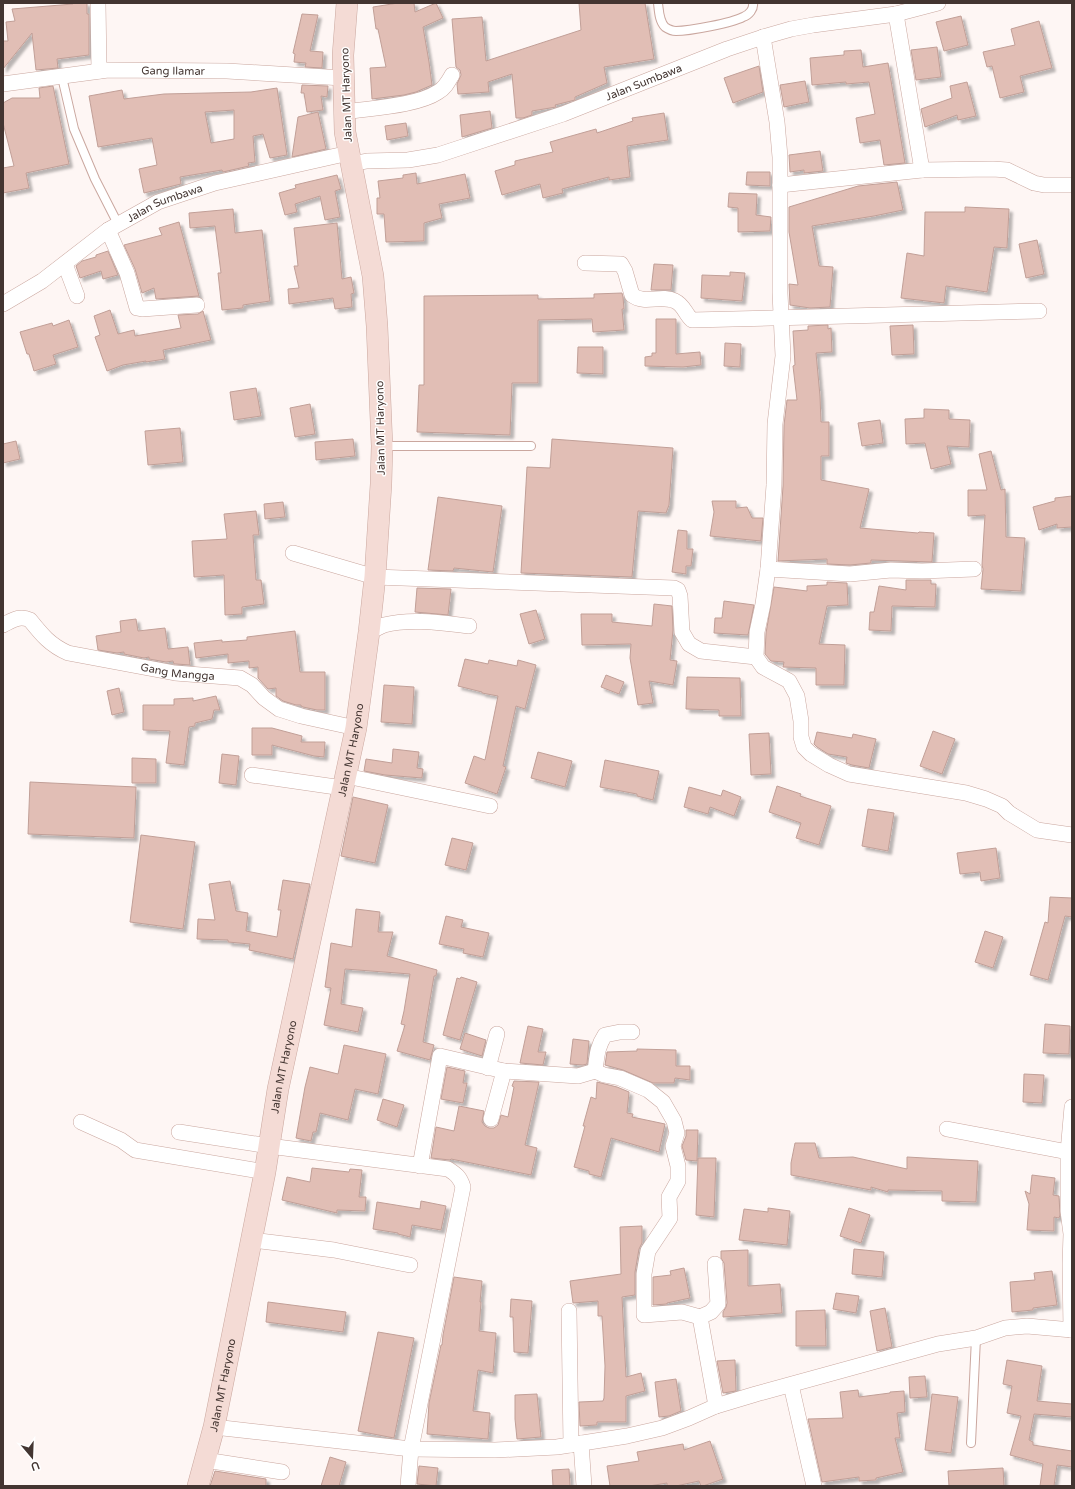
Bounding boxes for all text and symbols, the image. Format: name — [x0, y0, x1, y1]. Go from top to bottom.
street label: Jalan MT Haryono — [338, 47, 355, 142]
street label: Jalan Sumbawa — [604, 61, 684, 104]
street label: Gang Ilamar — [141, 64, 206, 78]
street label: Jalan Sumbawa — [125, 182, 204, 225]
street label: Jalan MT Haryono — [373, 380, 388, 475]
street label: Gang Mangga — [139, 661, 215, 683]
street label: Jalan MT Haryono — [335, 702, 366, 798]
street label: Jalan MT Haryono — [268, 1019, 300, 1114]
street label: Jalan MT Haryono — [207, 1337, 239, 1433]
north arrow — [12, 1437, 52, 1477]
text: U — [29, 1458, 41, 1473]

